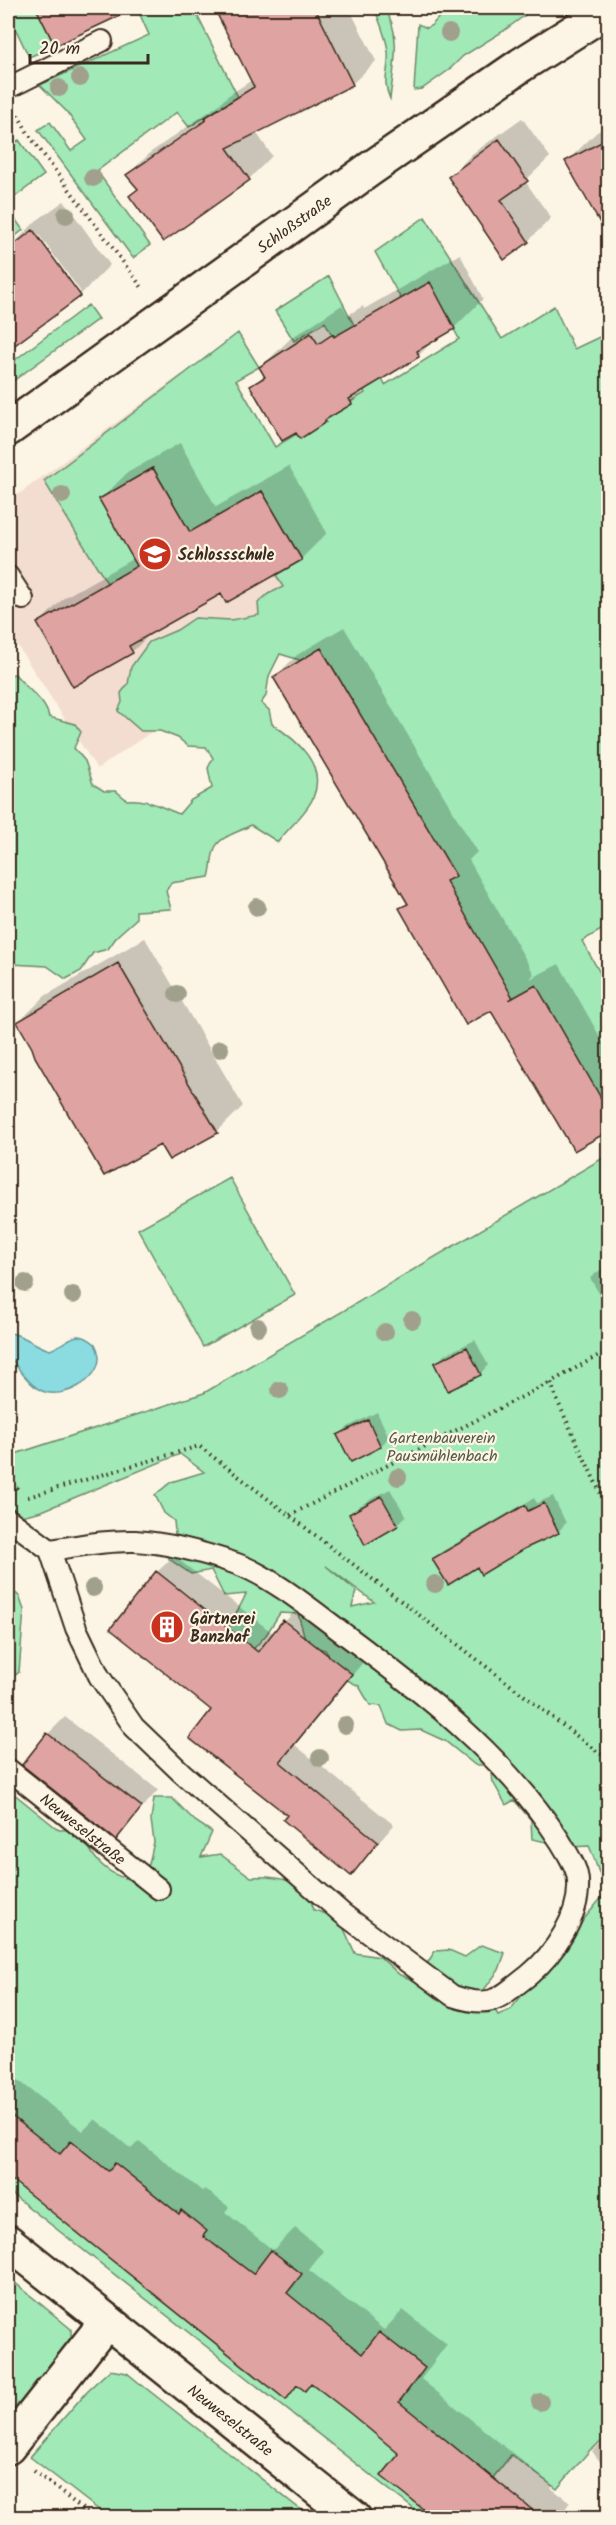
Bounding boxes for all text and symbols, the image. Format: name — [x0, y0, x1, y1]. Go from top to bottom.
scale bar — [30, 27, 148, 65]
text: 20 m — [39, 35, 80, 64]
street label: Schloßstraße — [252, 189, 337, 260]
school or university icon: Schlossschule — [137, 536, 173, 572]
place label: Schlossschule — [178, 543, 274, 568]
park label: Gartenbauverein Pausmühlenbach — [387, 1426, 497, 1469]
place label: Gärtnerei Banzhaf — [190, 1607, 256, 1650]
building icon: Gärtnerei Banzhaf — [149, 1609, 185, 1645]
street label: Neuweselstraße — [34, 1788, 131, 1872]
street label: Neuweselstraße — [181, 2379, 278, 2463]

